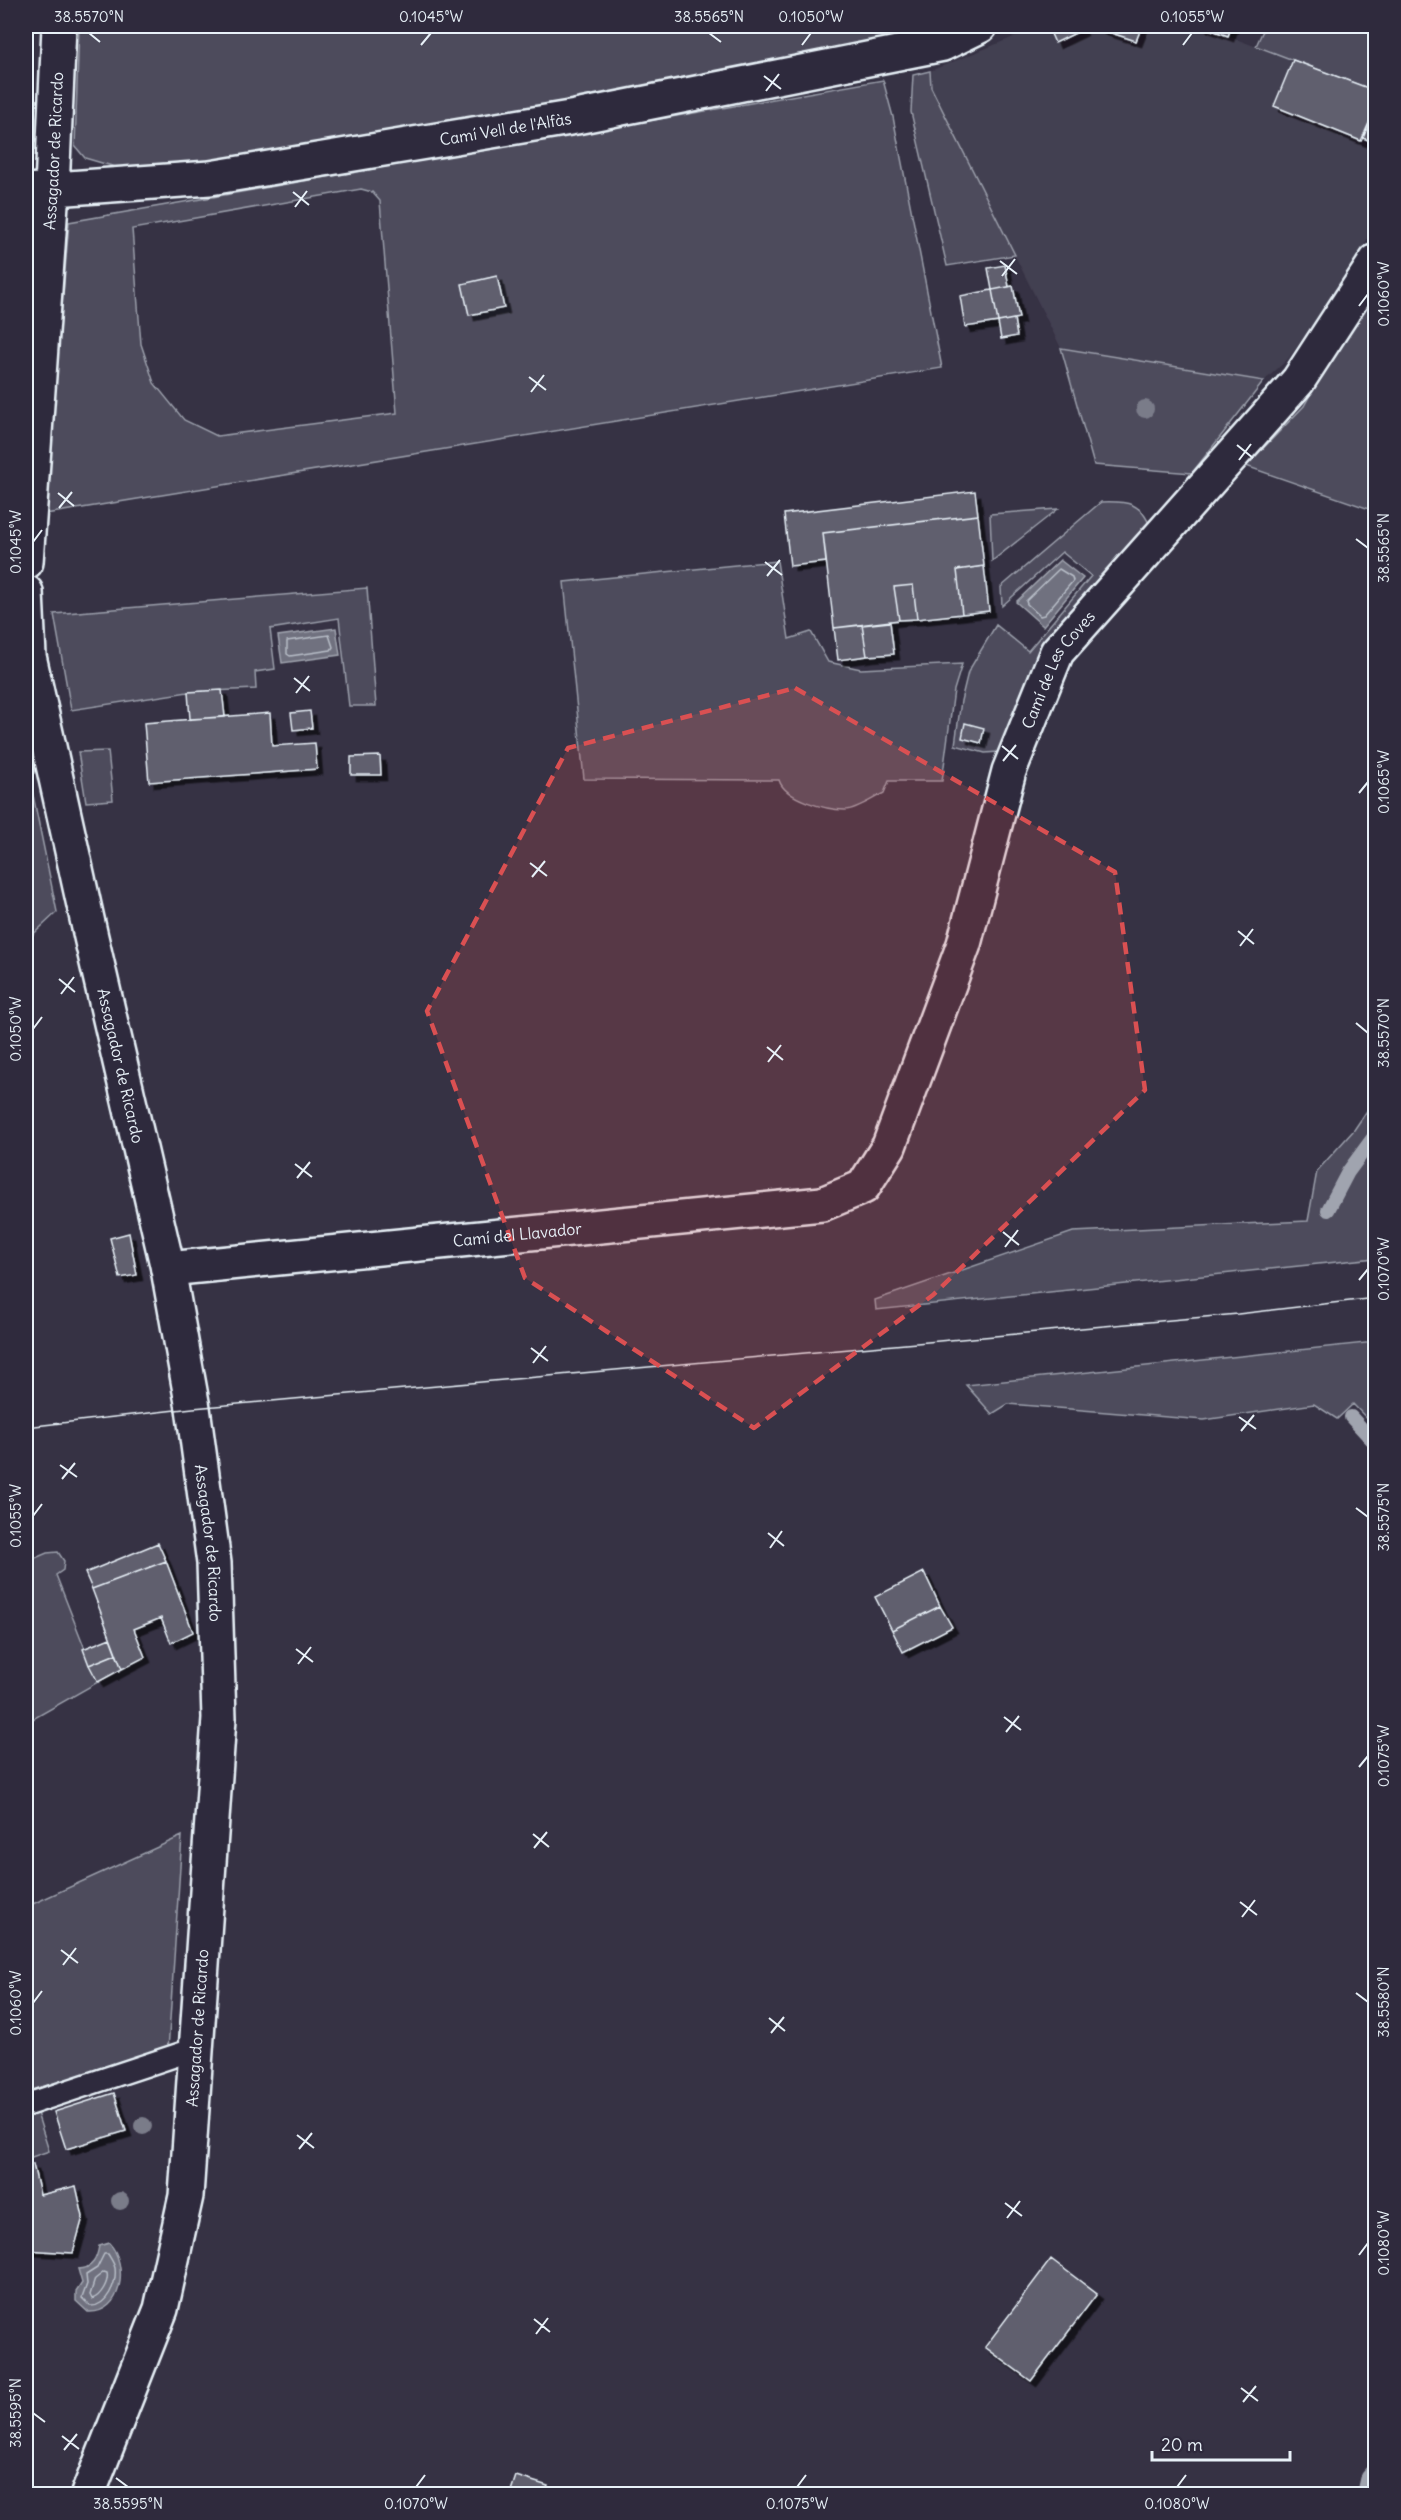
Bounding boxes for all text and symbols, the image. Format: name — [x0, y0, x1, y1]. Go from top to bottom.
text: 38.5570°N — [54, 7, 124, 26]
text: 0.1045°W — [399, 7, 463, 26]
text: 38.5565°N — [674, 7, 744, 26]
text: 0.1050°W — [778, 7, 844, 26]
text: 0.1055°W — [1160, 7, 1224, 26]
street label: Assagador de Ricardo — [39, 71, 67, 231]
street label: Camí Vell de l'Alfàs — [438, 108, 573, 150]
text: 0.1060°W — [1374, 261, 1393, 327]
text: 0.1045°W — [6, 510, 25, 574]
text: 38.5565°N — [1374, 513, 1393, 583]
street label: Camí de Les Coves — [1017, 606, 1099, 731]
text: 0.1065°W — [1374, 750, 1393, 814]
street label: Assagador de Ricardo — [93, 986, 148, 1145]
text: 0.1050°W — [6, 996, 25, 1062]
text: 38.5570°N — [1374, 998, 1393, 1068]
street label: Camí del Llavador — [452, 1218, 583, 1251]
text: 0.1070°W — [1374, 1237, 1393, 1301]
street label: Assagador de Ricardo — [191, 1463, 226, 1622]
text: 38.5575°N — [1374, 1483, 1393, 1551]
text: 0.1055°W — [6, 1484, 25, 1548]
text: 0.1075°W — [1374, 1724, 1393, 1787]
street label: Assagador de Ricardo — [182, 1948, 212, 2108]
text: 38.5580°N — [1374, 1966, 1393, 2038]
text: 0.1060°W — [6, 1970, 25, 2036]
text: 0.1080°W — [1374, 2210, 1393, 2276]
text: 38.5595°N — [6, 2378, 25, 2448]
scale bar — [1152, 2424, 1290, 2462]
text: 20 m — [1161, 2433, 1203, 2456]
text: 38.5595°N — [93, 2494, 163, 2513]
text: 0.1070°W — [384, 2494, 448, 2513]
text: 0.1075°W — [766, 2494, 829, 2513]
text: 0.1080°W — [1144, 2494, 1210, 2513]

